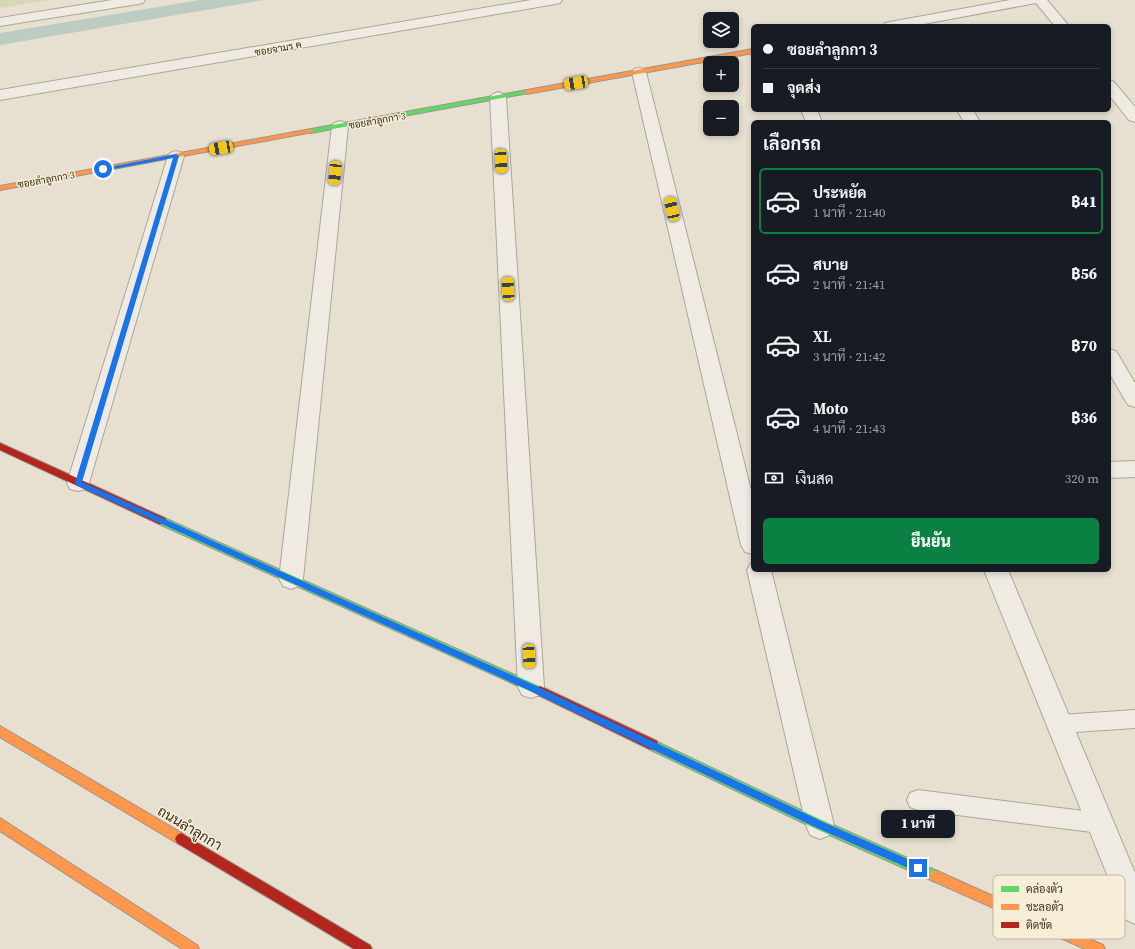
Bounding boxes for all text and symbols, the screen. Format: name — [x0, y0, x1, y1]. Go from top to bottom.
map controls — [703, 12, 739, 136]
button: layers — [703, 12, 739, 48]
street label: ซอยจามร ค — [254, 38, 303, 59]
text: ซอยลำลูกกา 3 — [787, 39, 877, 60]
button: + — [703, 56, 739, 92]
car — [563, 75, 589, 91]
text: จุดส่ง — [787, 77, 821, 98]
button: − — [703, 100, 739, 136]
street label: ซอยลำลูกกา 3 — [347, 109, 407, 133]
text: เลือกรถ — [763, 131, 821, 156]
car — [208, 140, 234, 156]
car — [494, 149, 508, 173]
route start — [94, 160, 112, 178]
car — [328, 160, 342, 186]
street label: ซอยลำลูกกา 3 — [16, 168, 76, 192]
text: ประหยัด — [813, 182, 866, 203]
icon: car — [765, 183, 801, 219]
text: ฿41 — [1071, 191, 1097, 212]
car — [663, 196, 681, 222]
text: 1 นาที · 21:40 — [813, 204, 886, 221]
text: สบาย — [813, 254, 848, 275]
icon: car — [765, 255, 801, 291]
text: ฿56 — [1071, 263, 1097, 284]
text: 2 นาที · 21:41 — [813, 276, 886, 293]
car — [501, 277, 515, 301]
text: XL — [813, 326, 832, 347]
icon: car — [765, 327, 801, 363]
text: ฿70 — [1071, 335, 1097, 356]
text: 3 นาที · 21:42 — [813, 348, 886, 365]
text: Moto — [813, 398, 848, 419]
icon: car — [765, 399, 801, 435]
text: ฿36 — [1071, 407, 1097, 428]
text: 4 นาที · 21:43 — [813, 420, 886, 437]
icon: cash — [763, 467, 785, 489]
text: เงินสด — [795, 468, 834, 489]
text: 320 m — [1065, 470, 1099, 487]
button: ยืนยัน — [763, 518, 1099, 564]
car — [522, 644, 536, 668]
street label: ถนนลำลูกกา — [154, 801, 226, 855]
callout: 1 นาที — [881, 810, 955, 838]
text: 1 นาที — [901, 815, 935, 832]
route end — [909, 859, 927, 877]
legend — [993, 875, 1125, 939]
text: คล่องตัว — [1026, 882, 1063, 897]
text: ชะลอตัว — [1026, 900, 1064, 915]
text: ติดขัด — [1026, 918, 1052, 933]

